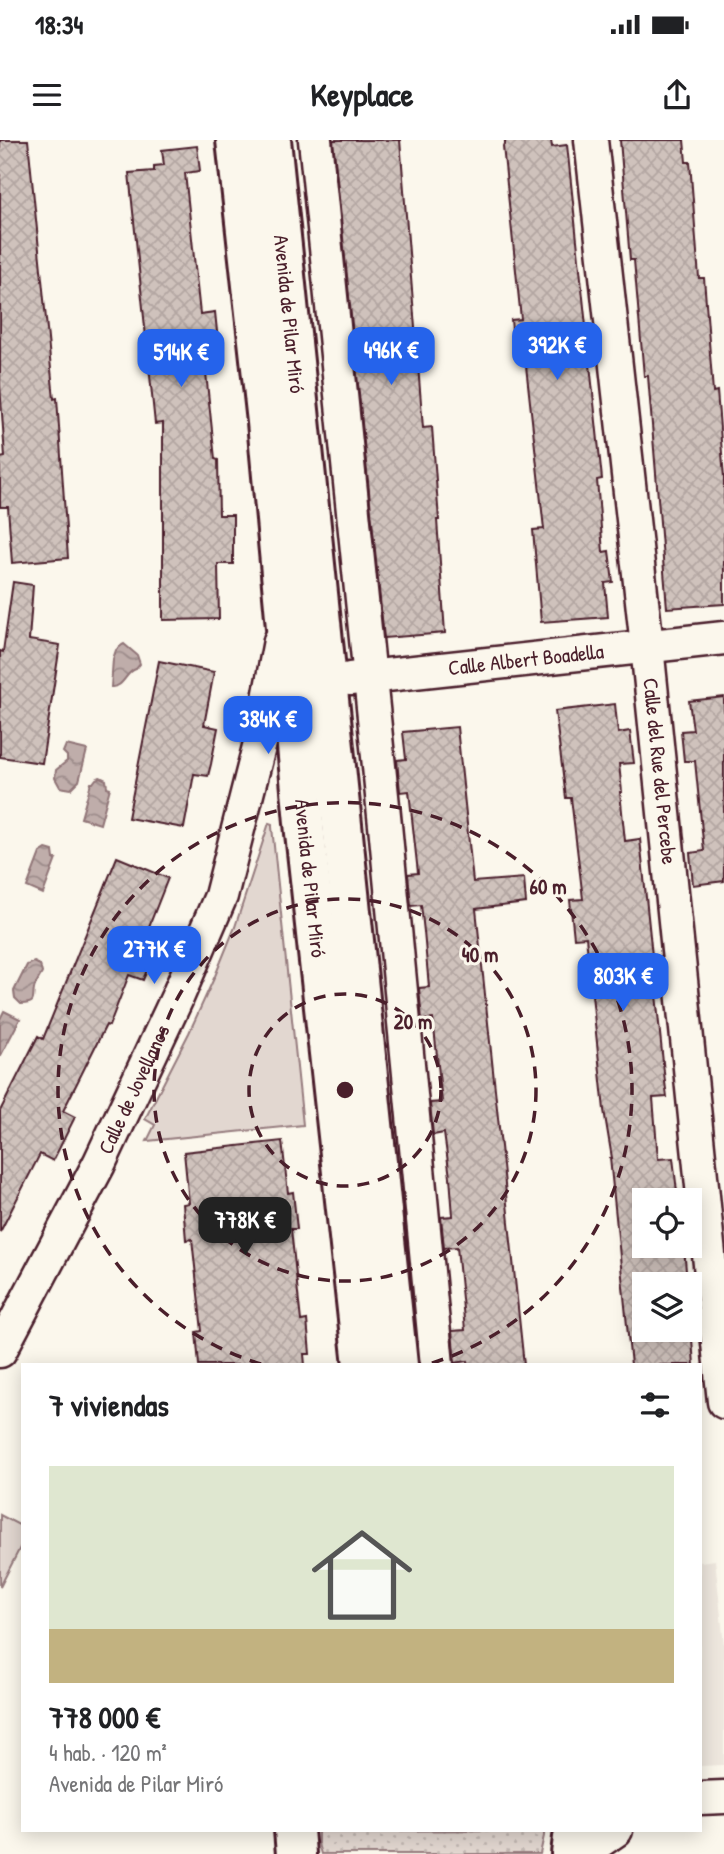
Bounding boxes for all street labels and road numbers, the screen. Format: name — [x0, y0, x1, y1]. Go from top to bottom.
street label: Avenida de Pilar Miró — [267, 233, 312, 395]
street label: Calle Albert Boadella — [447, 636, 605, 682]
street label: Calle del Rue del Percebe — [636, 677, 684, 866]
street label: Avenida de Pilar Miró — [288, 798, 333, 959]
street label: Calle de Jovellanos — [91, 1020, 176, 1159]

